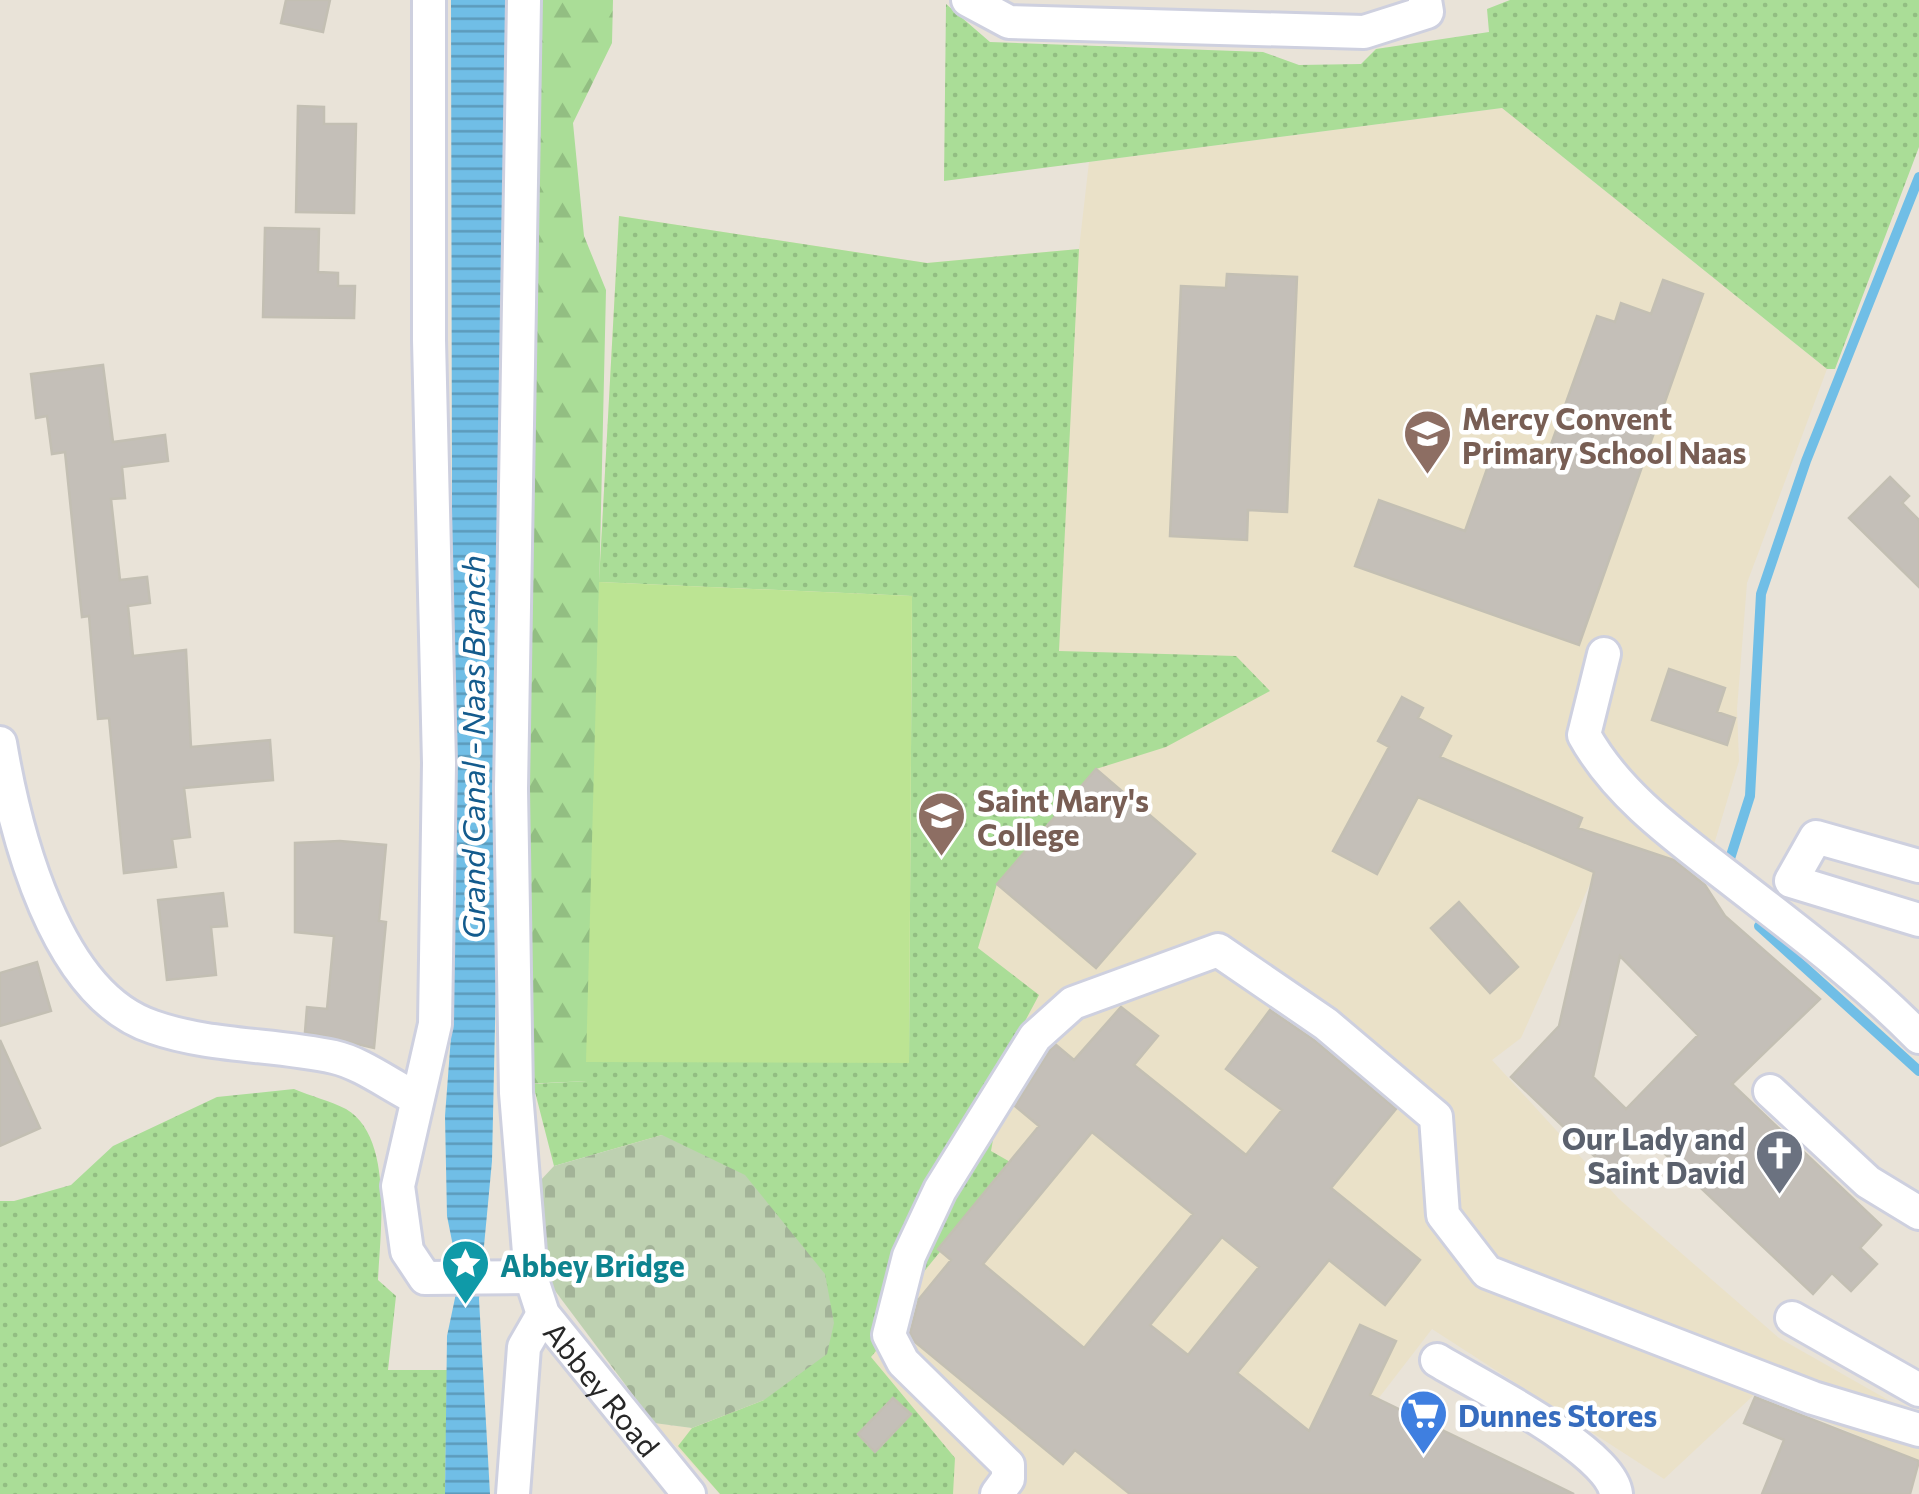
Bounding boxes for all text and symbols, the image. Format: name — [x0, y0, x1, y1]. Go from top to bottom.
place label: Mercy Convent Primary School Naas — [1462, 399, 1747, 470]
school or university icon: Mercy Convent Primary School Naas — [1401, 408, 1453, 476]
water label: Grand Canal - Naas Branch — [452, 555, 492, 939]
place label: Saint Mary's College — [977, 781, 1149, 852]
school or university icon: Saint Mary's College — [916, 790, 968, 858]
place label: Our Lady and Saint David — [1562, 1119, 1745, 1190]
church icon: Our Lady and Saint David — [1754, 1128, 1806, 1196]
place icon: Abbey Bridge — [439, 1238, 491, 1306]
place label: Abbey Bridge — [500, 1246, 685, 1283]
street label: Abbey Road — [537, 1313, 669, 1463]
supermarket icon: Dunnes Stores — [1397, 1388, 1449, 1456]
place label: Dunnes Stores — [1458, 1396, 1657, 1433]

